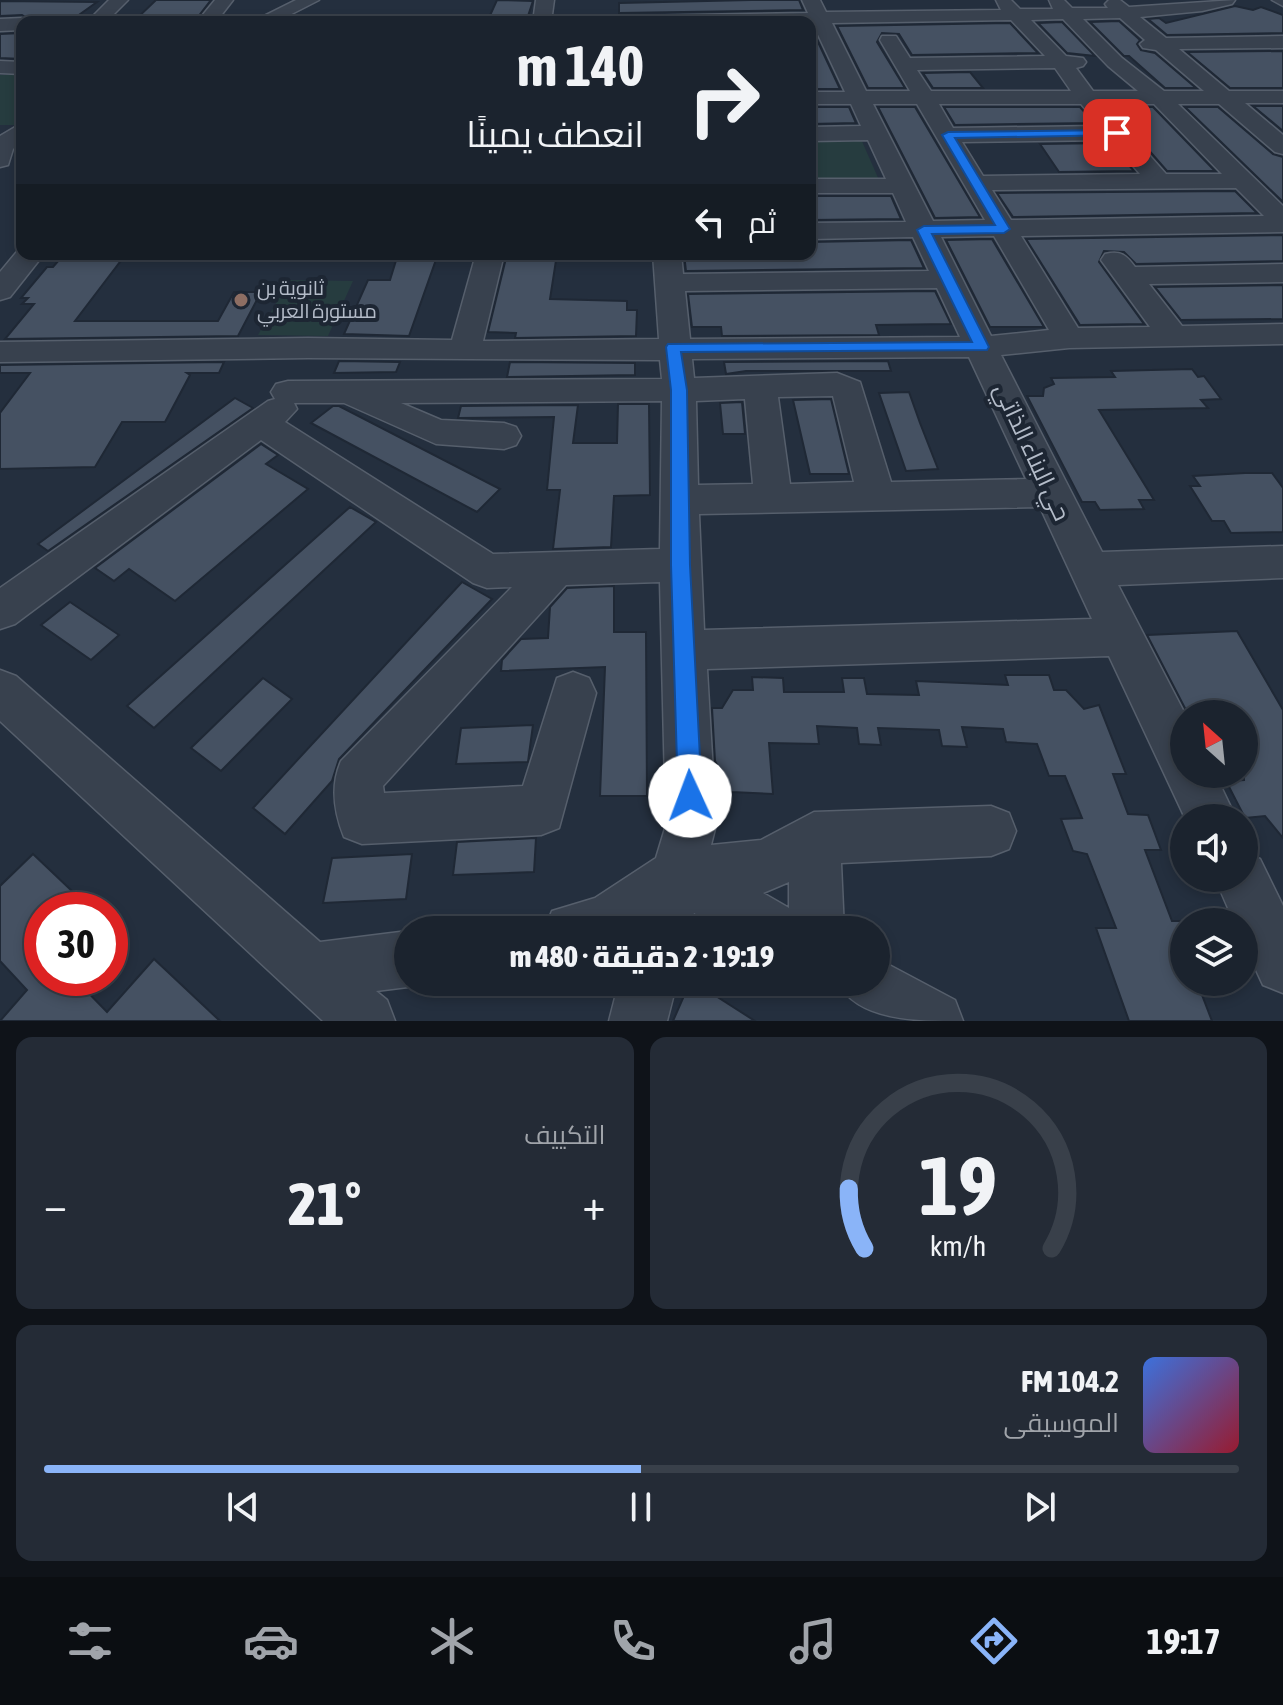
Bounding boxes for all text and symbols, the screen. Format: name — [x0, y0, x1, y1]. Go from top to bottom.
text: 140 m — [517, 34, 644, 98]
icon: right — [672, 48, 776, 152]
pin — [1083, 99, 1151, 167]
icon: arrive — [1095, 111, 1139, 155]
text: انعطف يمينًا — [466, 113, 644, 155]
icon: left — [688, 200, 732, 244]
text: ثم — [748, 205, 776, 239]
place label: ثانوية بن مستورة العربي — [257, 276, 377, 327]
marker: ثانوية بن مستورة العربي — [232, 291, 250, 309]
street label: حي البناء الذاتي — [983, 379, 1076, 527]
north arrow — [1170, 700, 1258, 788]
map controls — [1170, 700, 1258, 996]
position arrow — [648, 754, 732, 838]
button: sound — [1170, 804, 1258, 892]
speed limit sign: 30 — [24, 892, 128, 996]
button: layers — [1170, 908, 1258, 996]
text: 19:19 · 2 دقيقة · 480 m — [510, 939, 774, 973]
text: التكييف — [524, 1120, 606, 1150]
text: 19 — [919, 1137, 997, 1233]
text: 21° — [288, 1169, 361, 1238]
text: − — [44, 1179, 67, 1229]
text: + — [583, 1179, 606, 1229]
text: km/h — [930, 1229, 987, 1262]
text: 104.2 FM — [1021, 1364, 1119, 1398]
text: الموسيقى — [1004, 1408, 1119, 1438]
icon: previous — [221, 1485, 265, 1529]
icon: pause — [619, 1485, 663, 1529]
icon: next — [1018, 1485, 1062, 1529]
icon: filters — [62, 1613, 118, 1669]
icon: car — [243, 1613, 299, 1669]
icon: climate — [424, 1613, 480, 1669]
icon: phone — [605, 1613, 661, 1669]
icon: music — [785, 1613, 841, 1669]
icon: directions — [966, 1613, 1022, 1669]
text: 19:17 — [1147, 1620, 1221, 1662]

